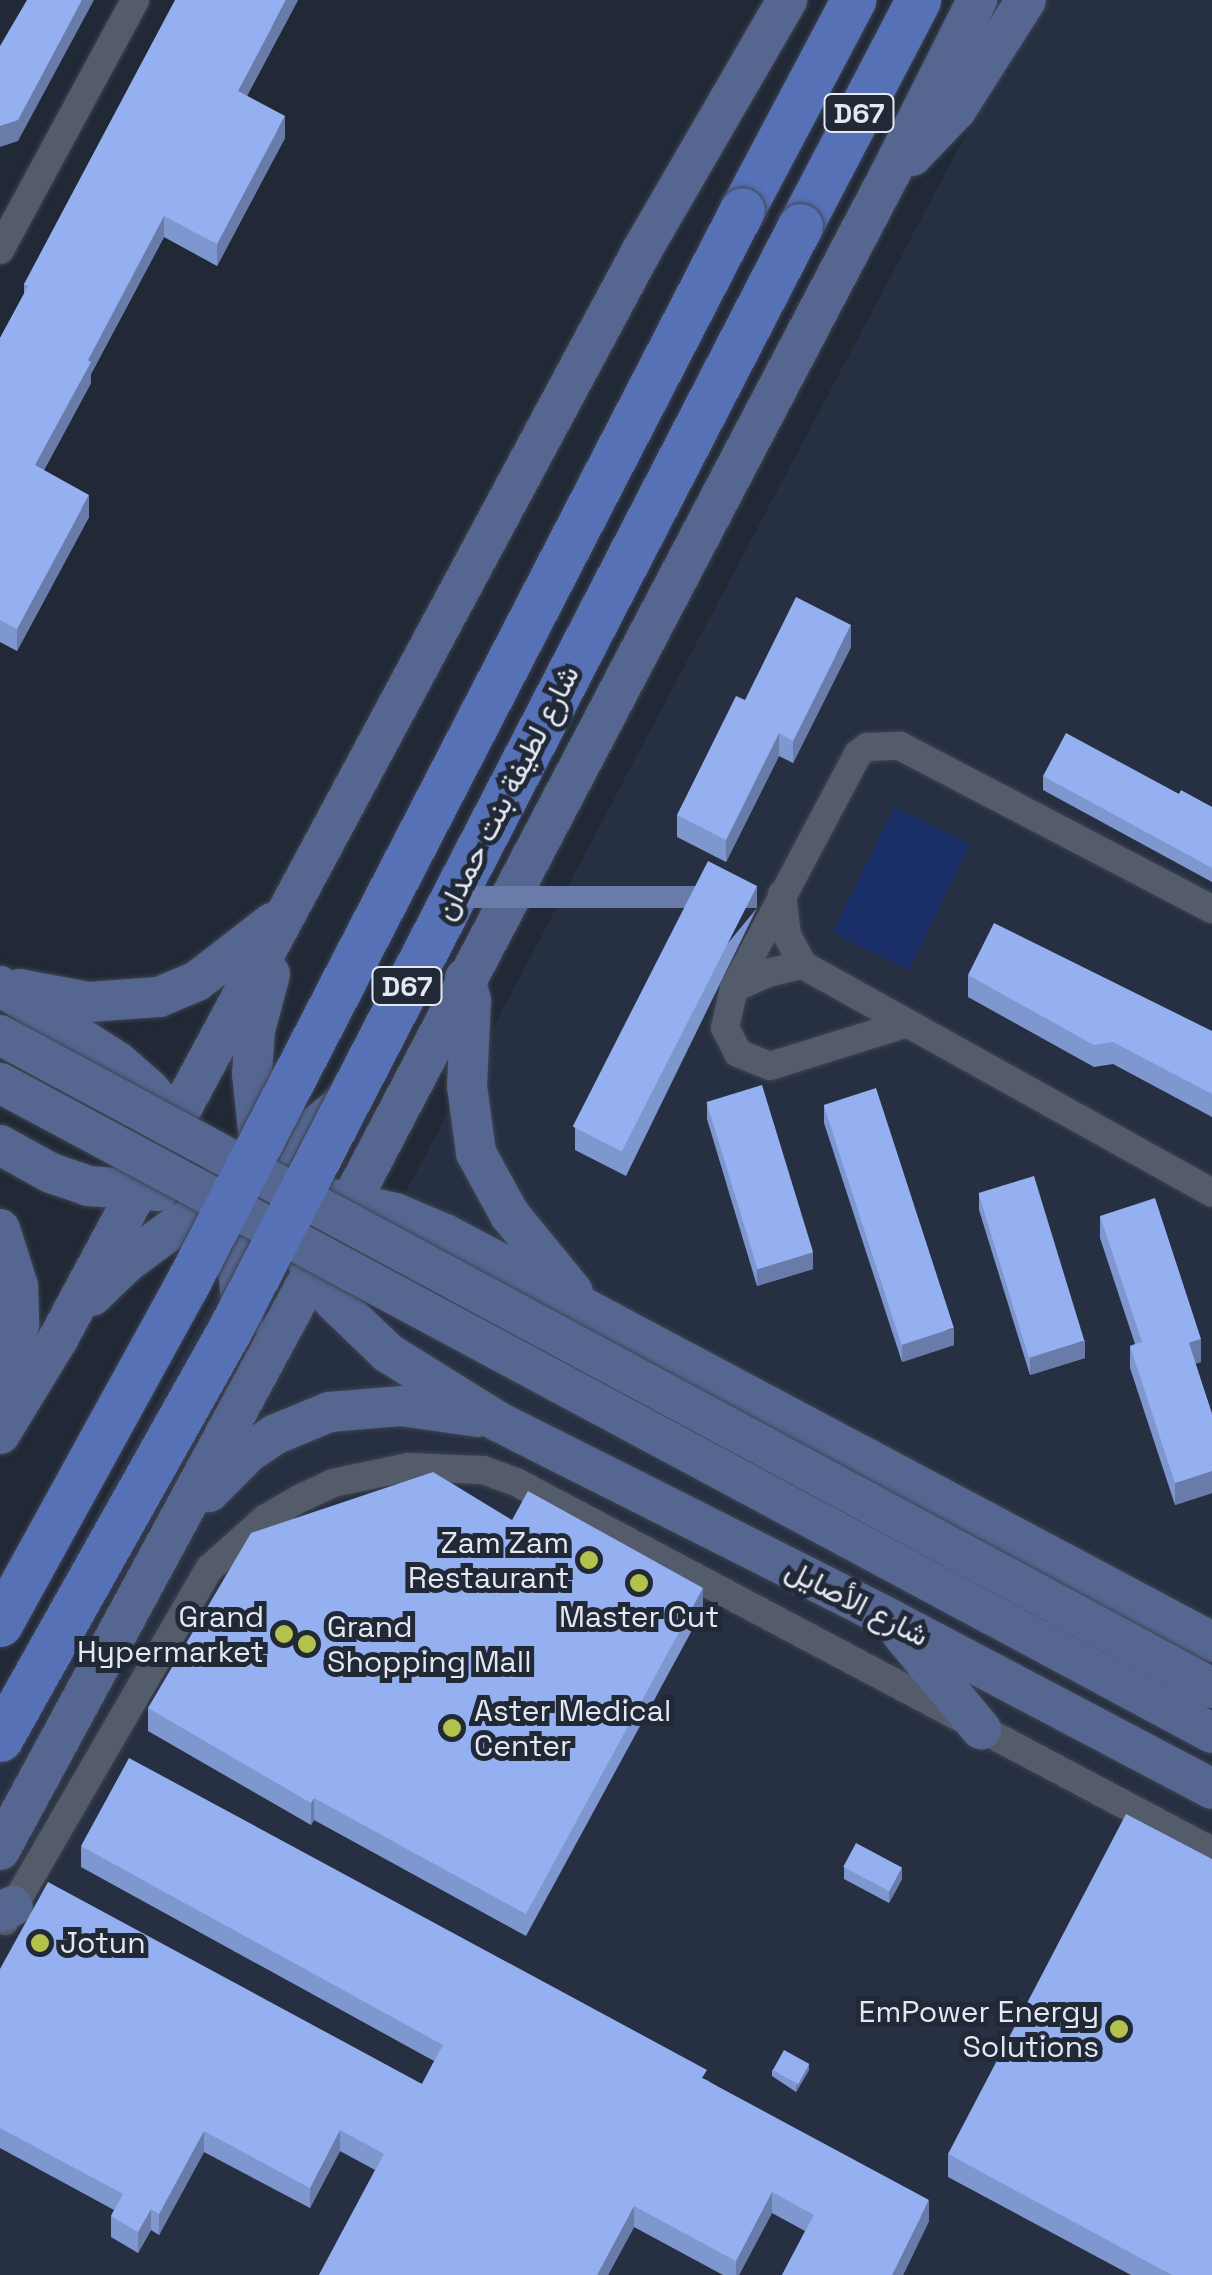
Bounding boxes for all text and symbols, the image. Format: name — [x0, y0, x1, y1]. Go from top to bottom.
road number: D67 — [822, 90, 896, 136]
street label: شارع لطيفة بنت حمدان — [427, 660, 587, 926]
road number: D67 — [370, 963, 444, 1009]
place label: Zam Zam Restaurant — [408, 1525, 569, 1596]
marker: Zam Zam Restaurant — [578, 1549, 600, 1571]
street label: شارع الأصايل — [780, 1552, 934, 1654]
marker: Master Cut — [628, 1572, 650, 1594]
place label: Grand Hypermarket — [77, 1599, 264, 1670]
place label: Master Cut — [559, 1599, 719, 1635]
place label: Grand Shopping Mall — [327, 1609, 532, 1680]
marker: Grand Hypermarket — [273, 1623, 295, 1645]
marker: Grand Shopping Mall — [296, 1633, 318, 1655]
place label: Aster Medical Center — [474, 1693, 671, 1764]
marker: Aster Medical Center — [439, 1715, 465, 1741]
place label: Jotun — [60, 1925, 146, 1961]
marker: Jotun — [29, 1932, 51, 1954]
place label: EmPower Energy Solutions — [859, 1994, 1099, 2064]
marker: EmPower Energy Solutions — [1108, 2018, 1130, 2040]

